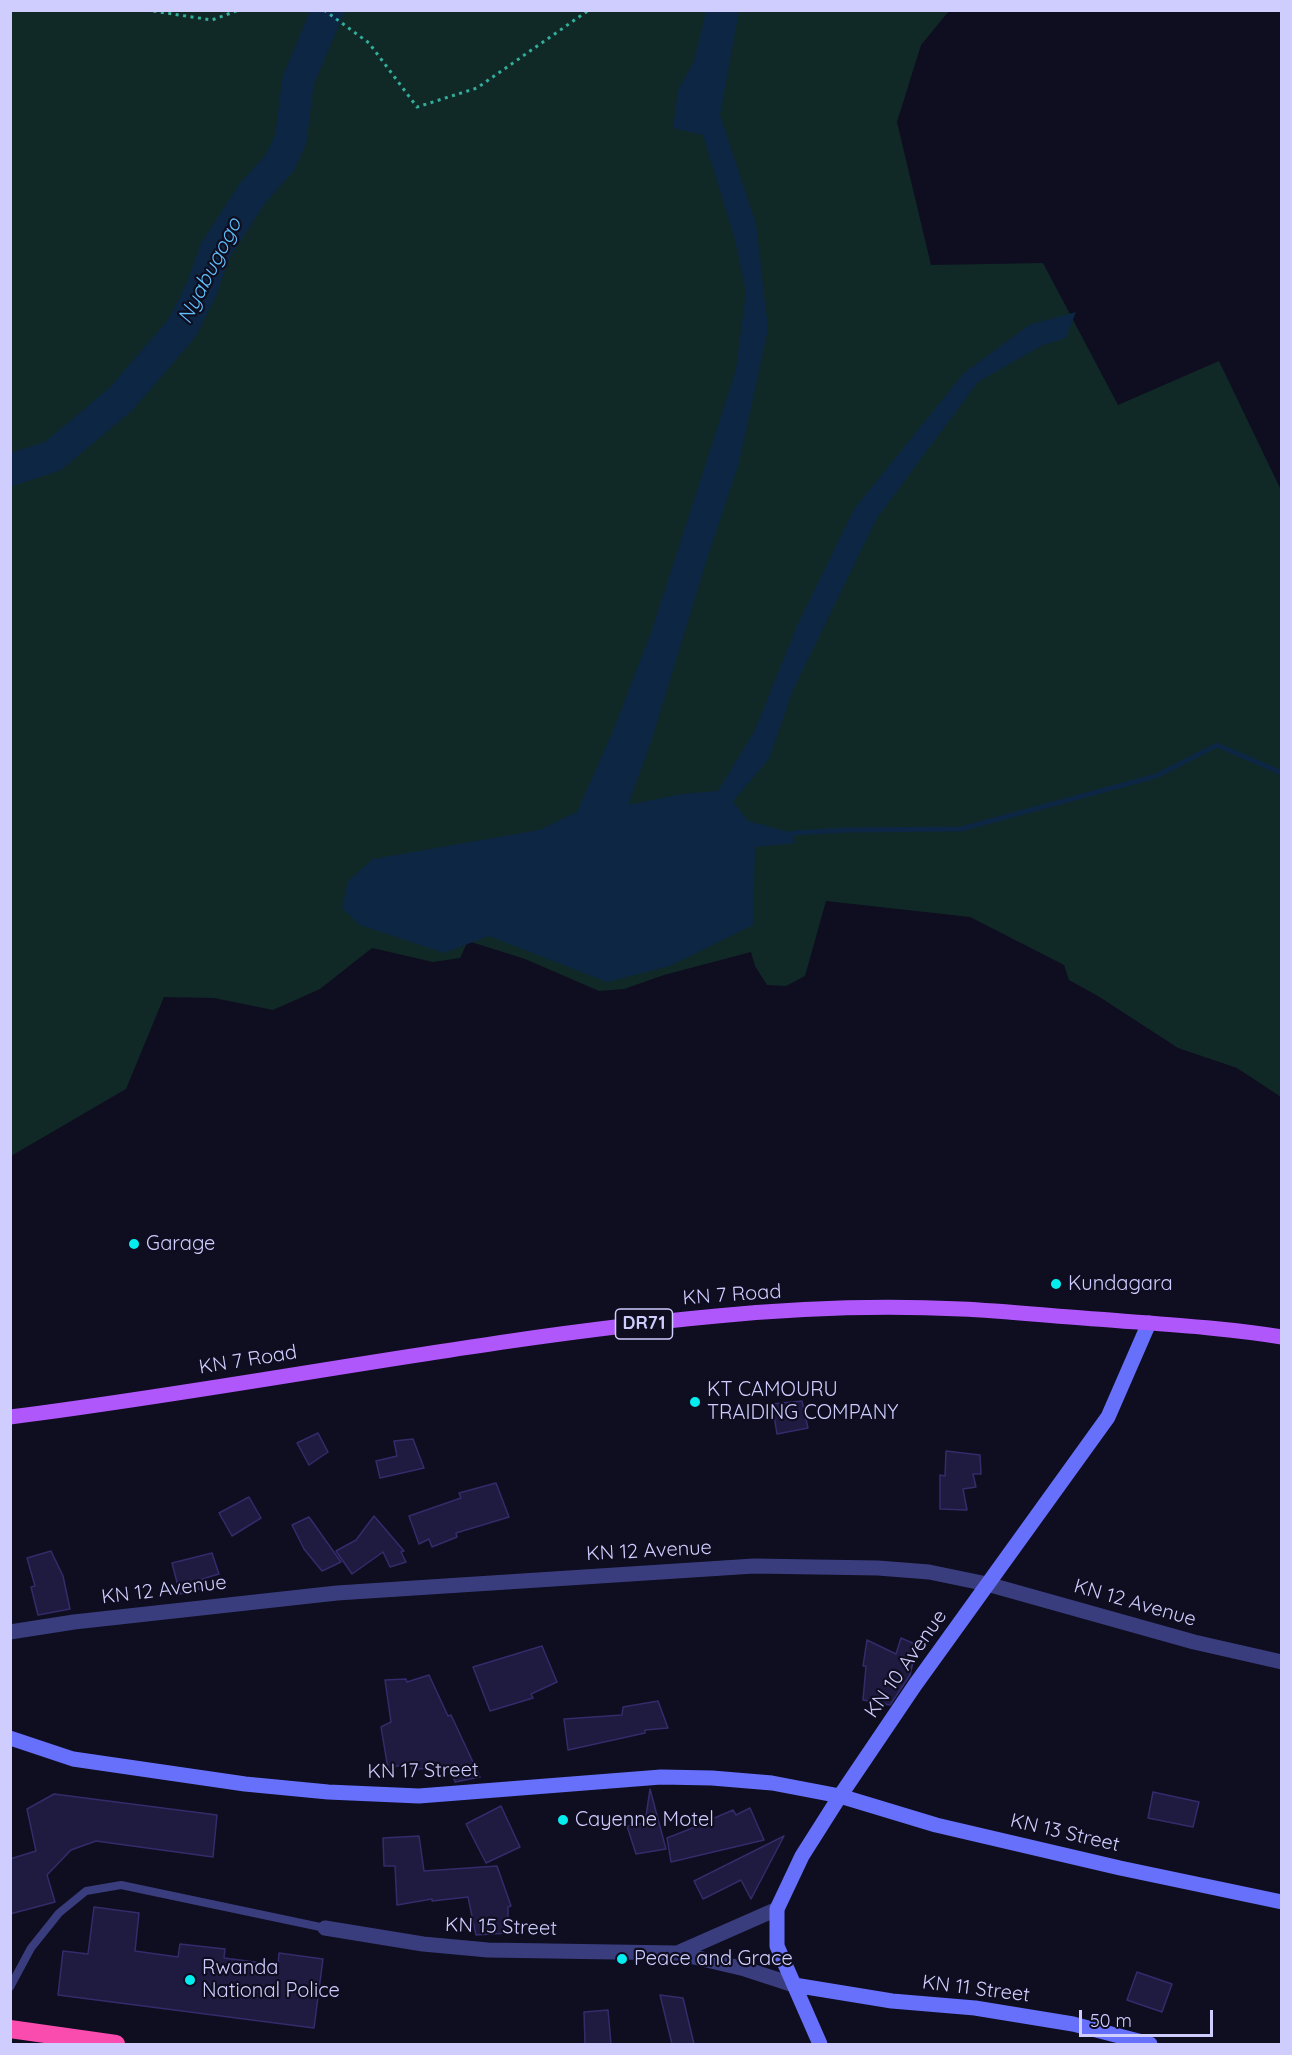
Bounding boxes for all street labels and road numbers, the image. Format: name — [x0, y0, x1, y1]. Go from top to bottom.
street label: KN 7 Road — [682, 1280, 782, 1310]
road number: DR71 — [616, 1309, 672, 1339]
street label: KN 7 Road — [197, 1340, 299, 1380]
street label: KN 12 Avenue — [586, 1536, 712, 1566]
street label: KN 12 Avenue — [100, 1570, 228, 1610]
street label: KN 12 Avenue — [1071, 1574, 1199, 1632]
street label: KN 10 Avenue — [860, 1605, 952, 1723]
street label: KN 17 Street — [367, 1758, 479, 1784]
street label: KN 13 Street — [1008, 1809, 1122, 1857]
street label: KN 15 Street — [445, 1913, 557, 1941]
street label: KN 11 Street — [921, 1970, 1031, 2008]

